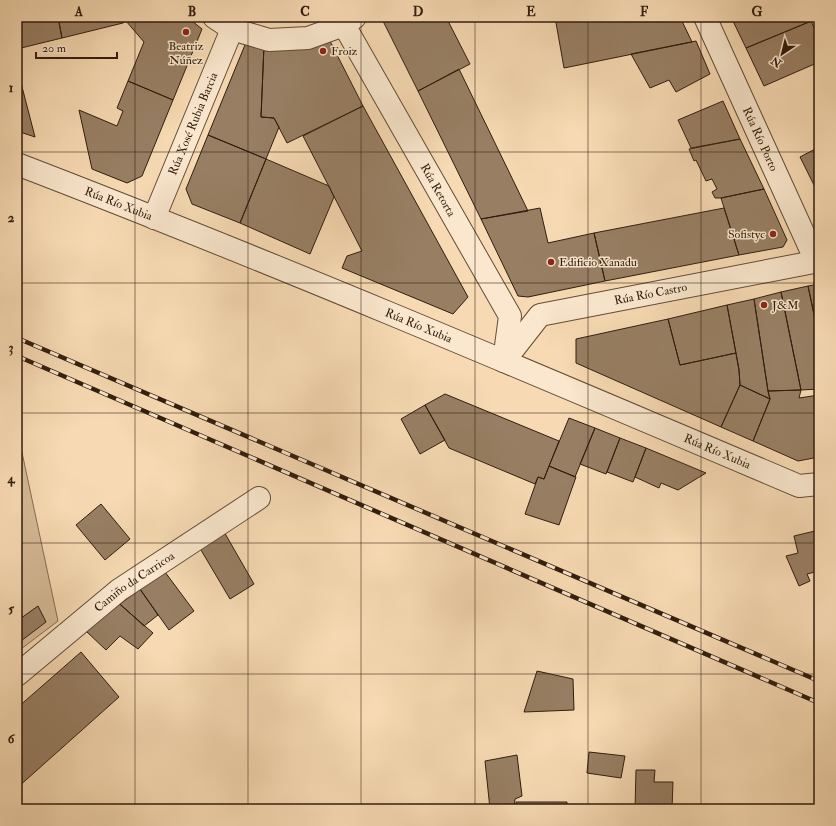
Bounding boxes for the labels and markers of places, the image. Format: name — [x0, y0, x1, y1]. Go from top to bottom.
marker: Beatriz Núñez — [181, 27, 191, 37]
place label: Beatriz Núñez — [168, 39, 204, 68]
place label: Froiz — [331, 44, 358, 59]
marker: Froiz — [318, 46, 328, 56]
place label: Sofistyc — [728, 227, 765, 242]
marker: Sofistyc — [768, 229, 778, 239]
place label: Edificio Xanadu — [559, 255, 637, 270]
marker: Edificio Xanadu — [546, 257, 556, 267]
place label: J&M — [771, 298, 799, 313]
marker: J&M — [759, 300, 769, 310]

